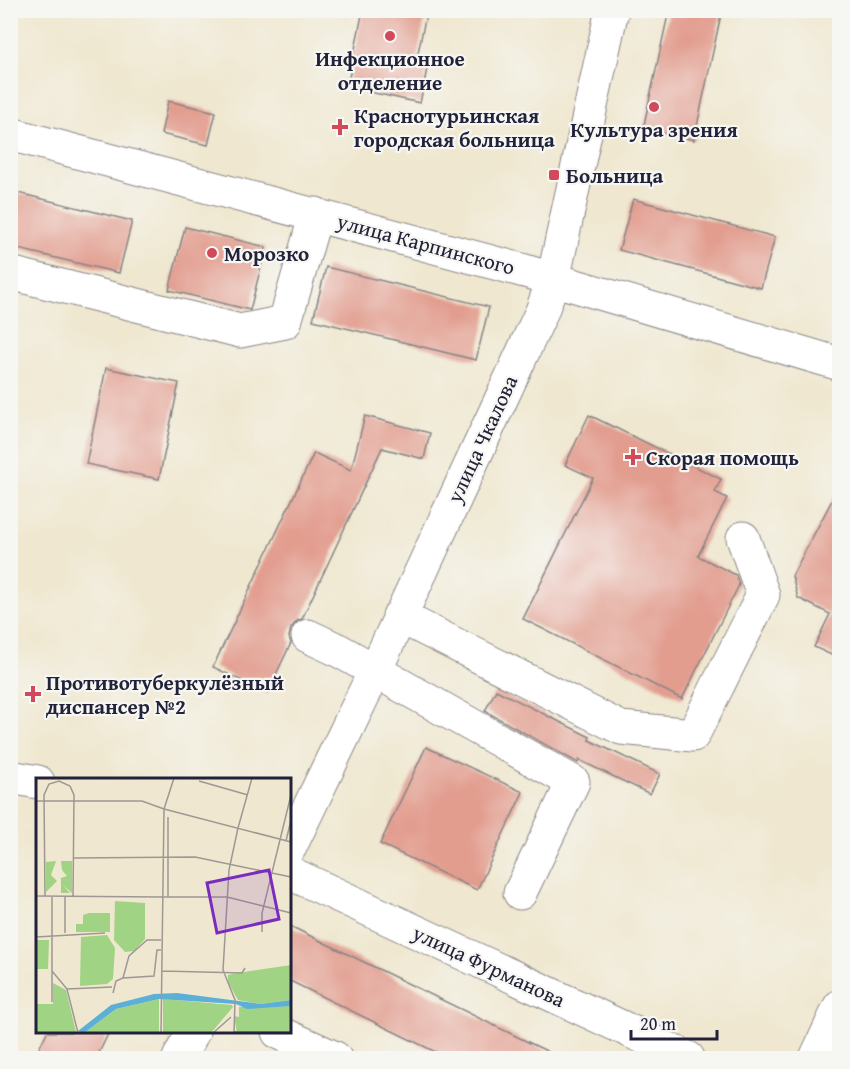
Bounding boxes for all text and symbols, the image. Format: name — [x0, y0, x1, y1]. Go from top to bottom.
marker: Инфекционное отделение — [383, 29, 397, 43]
place label: Инфекционное отделение — [315, 43, 465, 98]
place label: Краснотурьинская городская больница — [354, 100, 555, 155]
marker: Культура зрения — [647, 100, 661, 114]
place label: Культура зрения — [570, 114, 738, 145]
marker: Краснотурьинская городская больница — [331, 118, 349, 136]
place label: Больница — [566, 160, 664, 191]
marker: Больница — [547, 168, 561, 182]
street label: улица Карпинского — [333, 205, 518, 283]
place label: Морозко — [224, 238, 309, 269]
marker: Морозко — [205, 246, 219, 260]
street label: улица Чкалова — [438, 370, 525, 509]
place label: Скорая помощь — [646, 442, 799, 473]
marker: Скорая помощь — [624, 448, 642, 466]
place label: Противотуберкулёзный диспансер №2 — [46, 667, 284, 722]
marker: Противотуберкулёзный диспансер №2 — [24, 685, 42, 703]
inset map — [36, 778, 291, 1033]
street label: улица Фурманова — [407, 917, 570, 1015]
scale bar — [631, 1003, 716, 1041]
text: 20 m — [640, 1010, 676, 1037]

